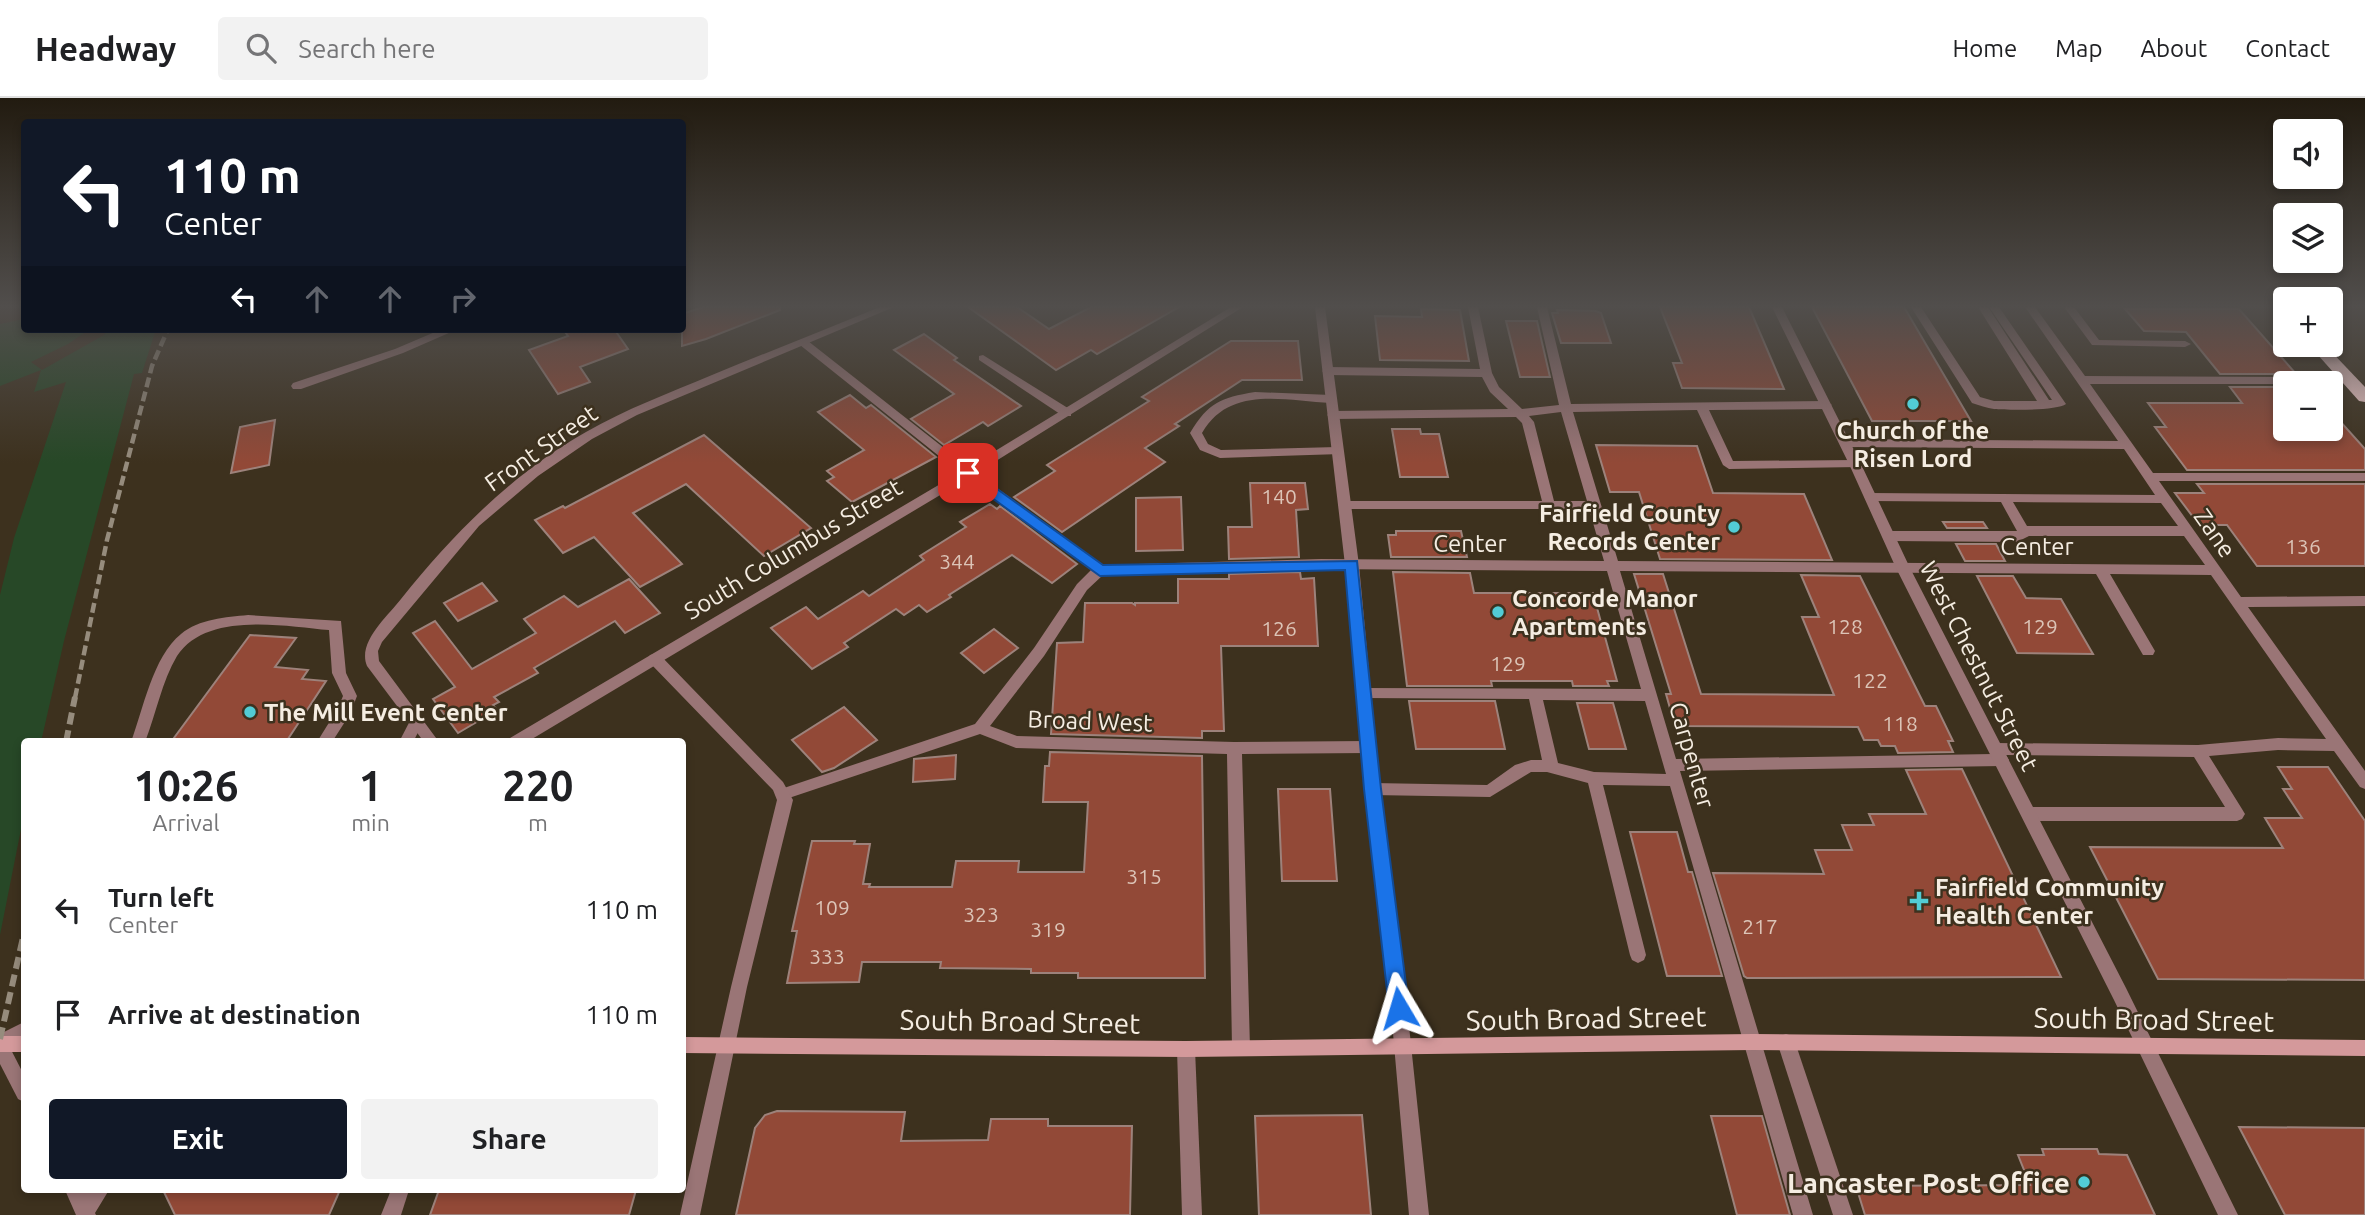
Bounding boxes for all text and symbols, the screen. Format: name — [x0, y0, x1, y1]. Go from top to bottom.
search box — [218, 17, 708, 80]
icon: search — [242, 29, 280, 67]
text: Headway — [35, 30, 176, 67]
text: Search here — [298, 34, 436, 63]
text: Home — [1952, 35, 2017, 62]
text: Map — [2055, 35, 2102, 62]
text: About — [2140, 35, 2207, 62]
text: Contact — [2245, 35, 2330, 62]
map controls — [2273, 119, 2343, 441]
button: sound — [2273, 119, 2343, 189]
icon: left — [49, 147, 140, 238]
text: 110 m — [164, 147, 301, 202]
button: layers — [2273, 203, 2343, 273]
text: Center — [164, 205, 262, 241]
icon: left — [225, 280, 263, 318]
icon: ahead — [298, 280, 336, 318]
icon: ahead — [371, 280, 409, 318]
icon: right — [444, 280, 482, 318]
button: + — [2273, 287, 2343, 357]
button: − — [2273, 371, 2343, 441]
marker: Church of the Risen Lord — [1905, 396, 1921, 412]
street label: Front Street — [480, 399, 603, 497]
place label: Church of the Risen Lord — [1837, 417, 1989, 472]
pin — [938, 443, 998, 503]
icon: arrive — [949, 454, 987, 492]
street label: South Columbus Street — [679, 473, 907, 625]
house number: 140 — [1261, 484, 1297, 508]
place label: Fairfield County Records Center — [1539, 500, 1720, 555]
street label: Zane — [2189, 504, 2241, 562]
marker: Fairfield County Records Center — [1726, 519, 1742, 535]
street label: Center — [1433, 530, 1507, 557]
street label: Center — [2000, 533, 2074, 560]
house number: 136 — [2285, 534, 2321, 558]
house number: 344 — [939, 549, 975, 573]
street label: West Chestnut Street — [1914, 557, 2044, 776]
place label: Concorde Manor Apartments — [1512, 585, 1698, 640]
marker: Concorde Manor Apartments — [1490, 604, 1506, 620]
house number: 128 — [1827, 614, 1863, 638]
house number: 129 — [2022, 614, 2058, 638]
house number: 126 — [1261, 616, 1297, 640]
house number: 129 — [1490, 651, 1526, 675]
house number: 122 — [1852, 668, 1888, 692]
place label: The Mill Event Center — [264, 699, 508, 726]
street label: Carpenter — [1664, 699, 1720, 811]
marker: The Mill Event Center — [242, 704, 258, 720]
street label: Broad West — [1027, 705, 1154, 737]
house number: 118 — [1882, 711, 1918, 735]
text: 10:26 — [134, 762, 239, 809]
text: 1 — [359, 762, 382, 809]
text: 220 — [502, 762, 573, 809]
text: Arrival — [153, 810, 220, 835]
text: min — [351, 810, 390, 835]
text: m — [528, 810, 548, 835]
house number: 315 — [1126, 864, 1162, 888]
place label: Fairfield Community Health Center — [1935, 874, 2164, 929]
text: Turn left — [108, 883, 214, 912]
icon: left — [49, 891, 87, 929]
marker: Fairfield Community Health Center — [1909, 891, 1929, 911]
text: 110 m — [586, 895, 658, 924]
house number: 109 — [814, 895, 850, 919]
house number: 323 — [963, 902, 999, 926]
text: Center — [108, 912, 178, 937]
house number: 217 — [1742, 914, 1778, 938]
house number: 319 — [1030, 917, 1066, 941]
house number: 333 — [809, 944, 845, 968]
position arrow — [1362, 971, 1436, 1045]
icon: arrive — [49, 996, 87, 1034]
text: Arrive at destination — [108, 1000, 361, 1029]
text: 110 m — [586, 1000, 658, 1029]
street label: South Broad Street — [1465, 1000, 1707, 1036]
street label: South Broad Street — [2033, 1001, 2275, 1037]
street label: South Broad Street — [899, 1003, 1141, 1039]
button: Exit — [49, 1099, 347, 1179]
button: Share — [361, 1099, 658, 1179]
place label: Lancaster Post Office — [1787, 1167, 2070, 1198]
marker: Lancaster Post Office — [2076, 1174, 2092, 1190]

